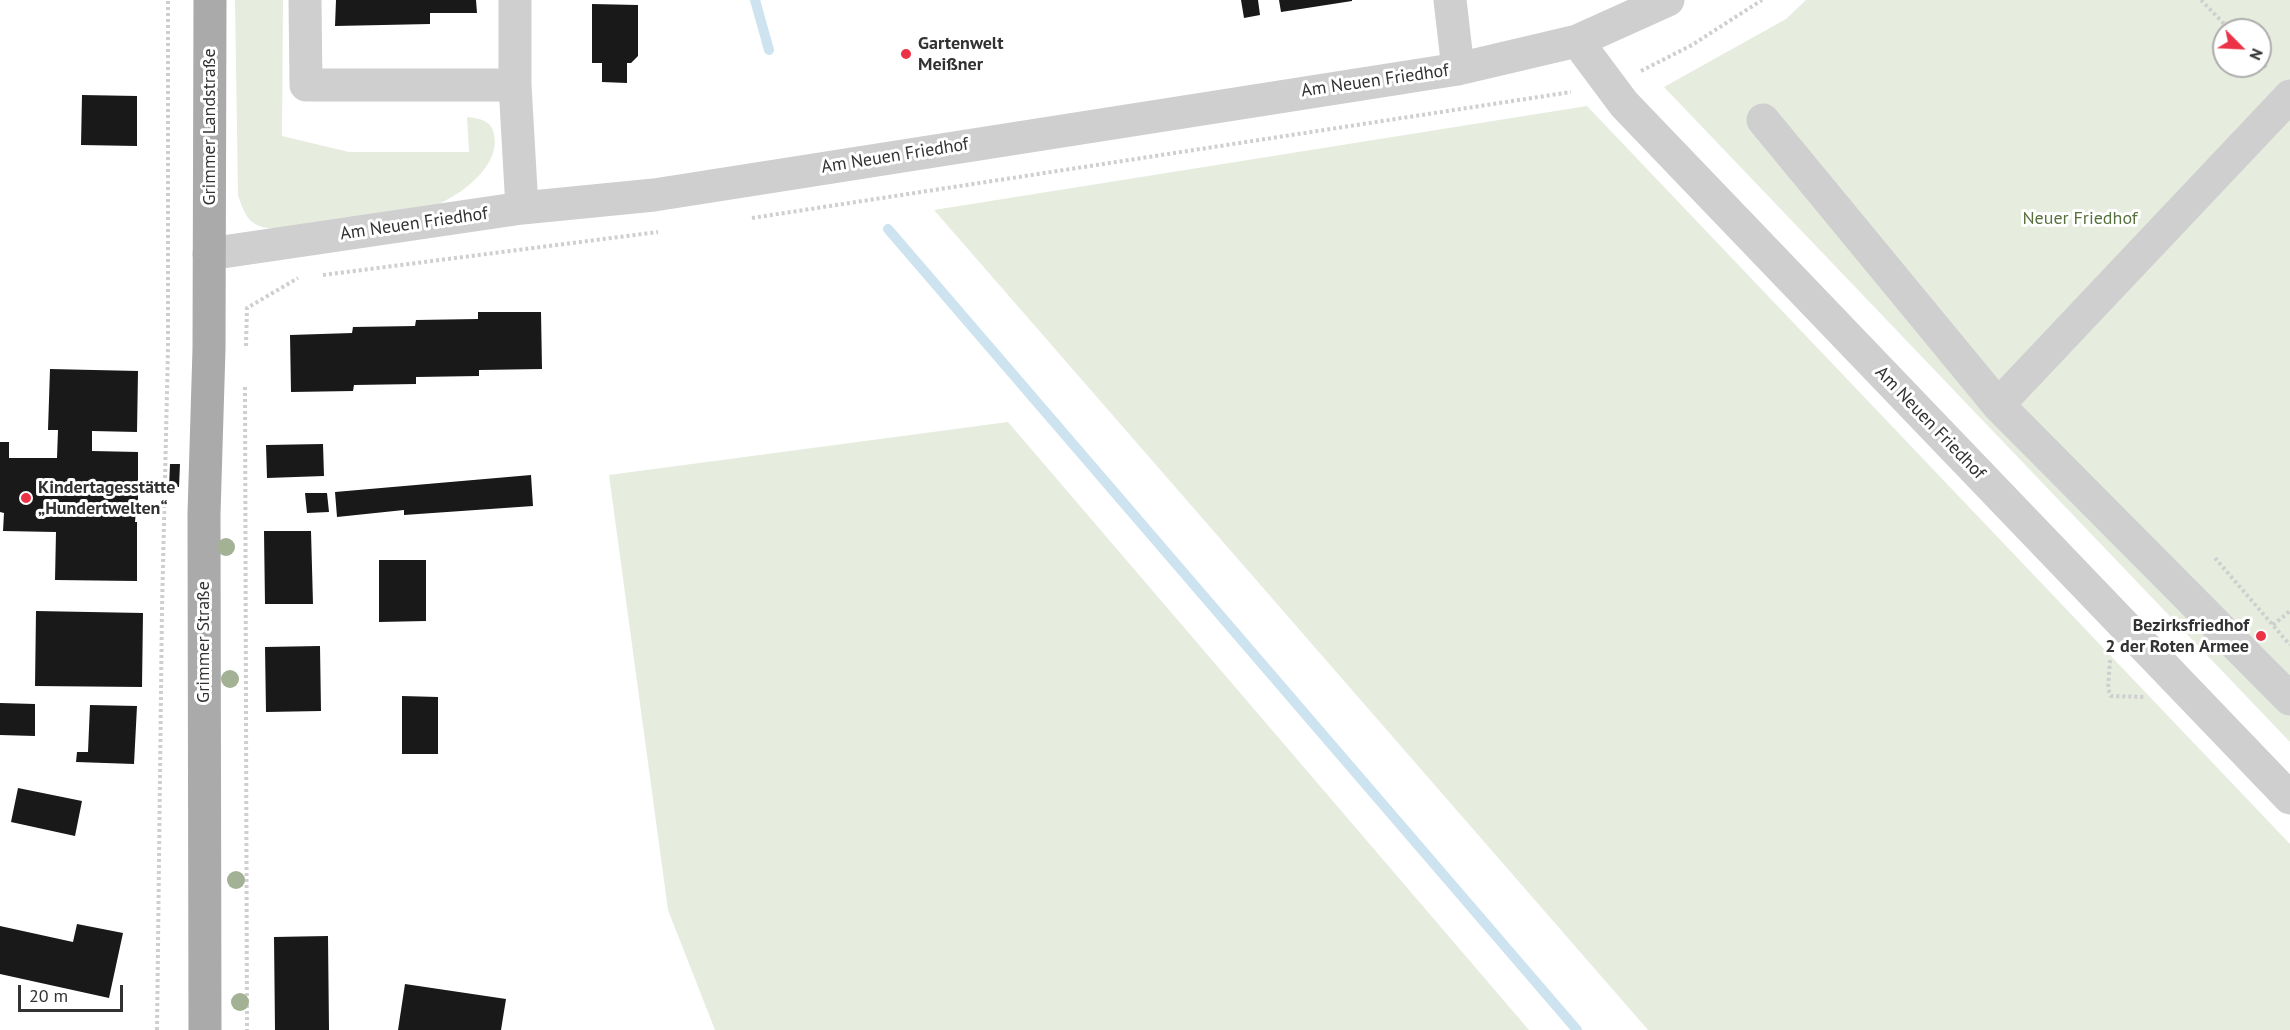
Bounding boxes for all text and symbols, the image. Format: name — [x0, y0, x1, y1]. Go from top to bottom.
north arrow — [2212, 18, 2272, 78]
place label: Gartenwelt Meißner — [918, 33, 1003, 76]
text: N — [2245, 46, 2268, 63]
marker: Gartenwelt Meißner — [899, 47, 913, 61]
street label: Grimmer Landstraße — [199, 48, 221, 206]
street label: Am Neuen Friedhof — [1300, 60, 1450, 102]
street label: Am Neuen Friedhof — [820, 134, 970, 178]
street label: Am Neuen Friedhof — [339, 203, 489, 245]
park label: Neuer Friedhof — [2022, 208, 2138, 230]
street label: Am Neuen Friedhof — [1871, 362, 1989, 484]
place label: Kindertagesstätte „Hundertwelten“ — [38, 477, 175, 520]
marker: Kindertagesstätte „Hundertwelten“ — [19, 491, 33, 505]
street label: Grimmer Straße — [193, 581, 215, 703]
place label: Bezirksfriedhof 2 der Roten Armee — [2105, 615, 2249, 658]
marker: Bezirksfriedhof 2 der Roten Armee — [2254, 629, 2268, 643]
scale bar — [21, 973, 126, 1011]
text: 20 m — [29, 984, 68, 1007]

